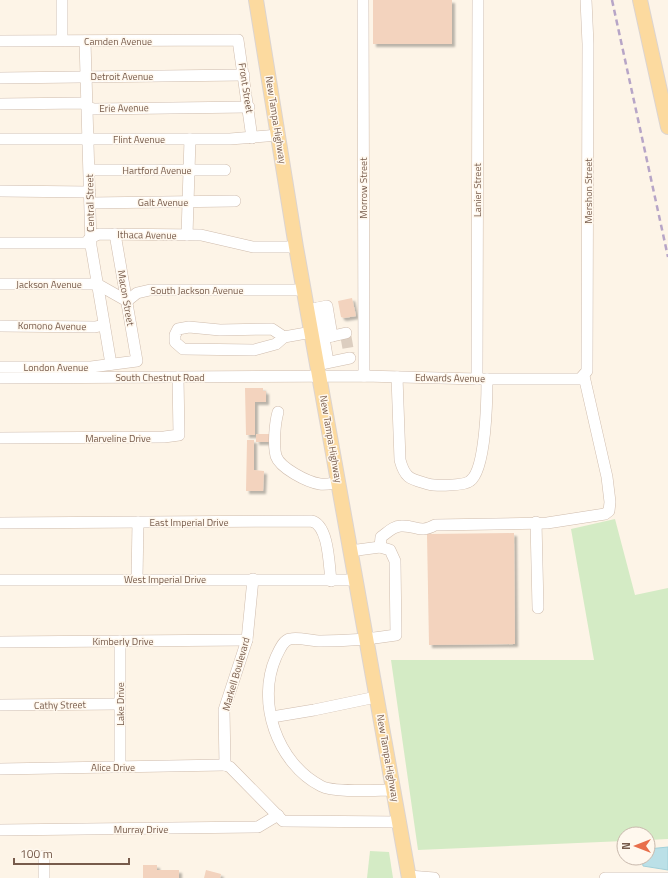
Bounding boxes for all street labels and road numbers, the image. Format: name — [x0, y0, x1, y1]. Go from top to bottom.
street label: Camden Avenue — [84, 34, 152, 49]
street label: Front Street — [235, 62, 257, 115]
street label: Detroit Avenue — [91, 69, 153, 84]
street label: New Tampa Highway — [262, 75, 290, 165]
street label: Erie Avenue — [99, 100, 149, 116]
street label: Flint Avenue — [113, 132, 165, 147]
street label: Morrow Street — [356, 157, 371, 219]
street label: Mershon Street — [581, 158, 596, 224]
street label: Hartford Avenue — [122, 163, 192, 178]
street label: Lanier Street — [470, 163, 485, 217]
street label: Central Street — [82, 173, 98, 232]
street label: Galt Avenue — [138, 195, 188, 210]
street label: Ithaca Avenue — [117, 227, 177, 243]
street label: Macon Street — [114, 269, 138, 328]
street label: Jackson Avenue — [16, 277, 82, 292]
street label: South Jackson Avenue — [151, 283, 243, 298]
street label: Komono Avenue — [18, 318, 86, 334]
street label: London Avenue — [24, 360, 88, 375]
street label: South Chestnut Road — [115, 370, 205, 385]
street label: Edwards Avenue — [415, 370, 485, 386]
street label: New Tampa Highway — [316, 394, 346, 484]
street label: Marveline Drive — [85, 431, 151, 446]
street label: East Imperial Drive — [149, 515, 229, 530]
street label: West Imperial Drive — [124, 572, 206, 587]
street label: Kimberly Drive — [92, 634, 154, 649]
street label: Markell Boulevard — [218, 636, 254, 712]
street label: Lake Drive — [113, 682, 128, 726]
street label: Cathy Street — [34, 697, 87, 713]
street label: New Tampa Highway — [373, 713, 403, 803]
street label: Alice Drive — [91, 760, 135, 775]
street label: Murray Drive — [114, 822, 168, 837]

